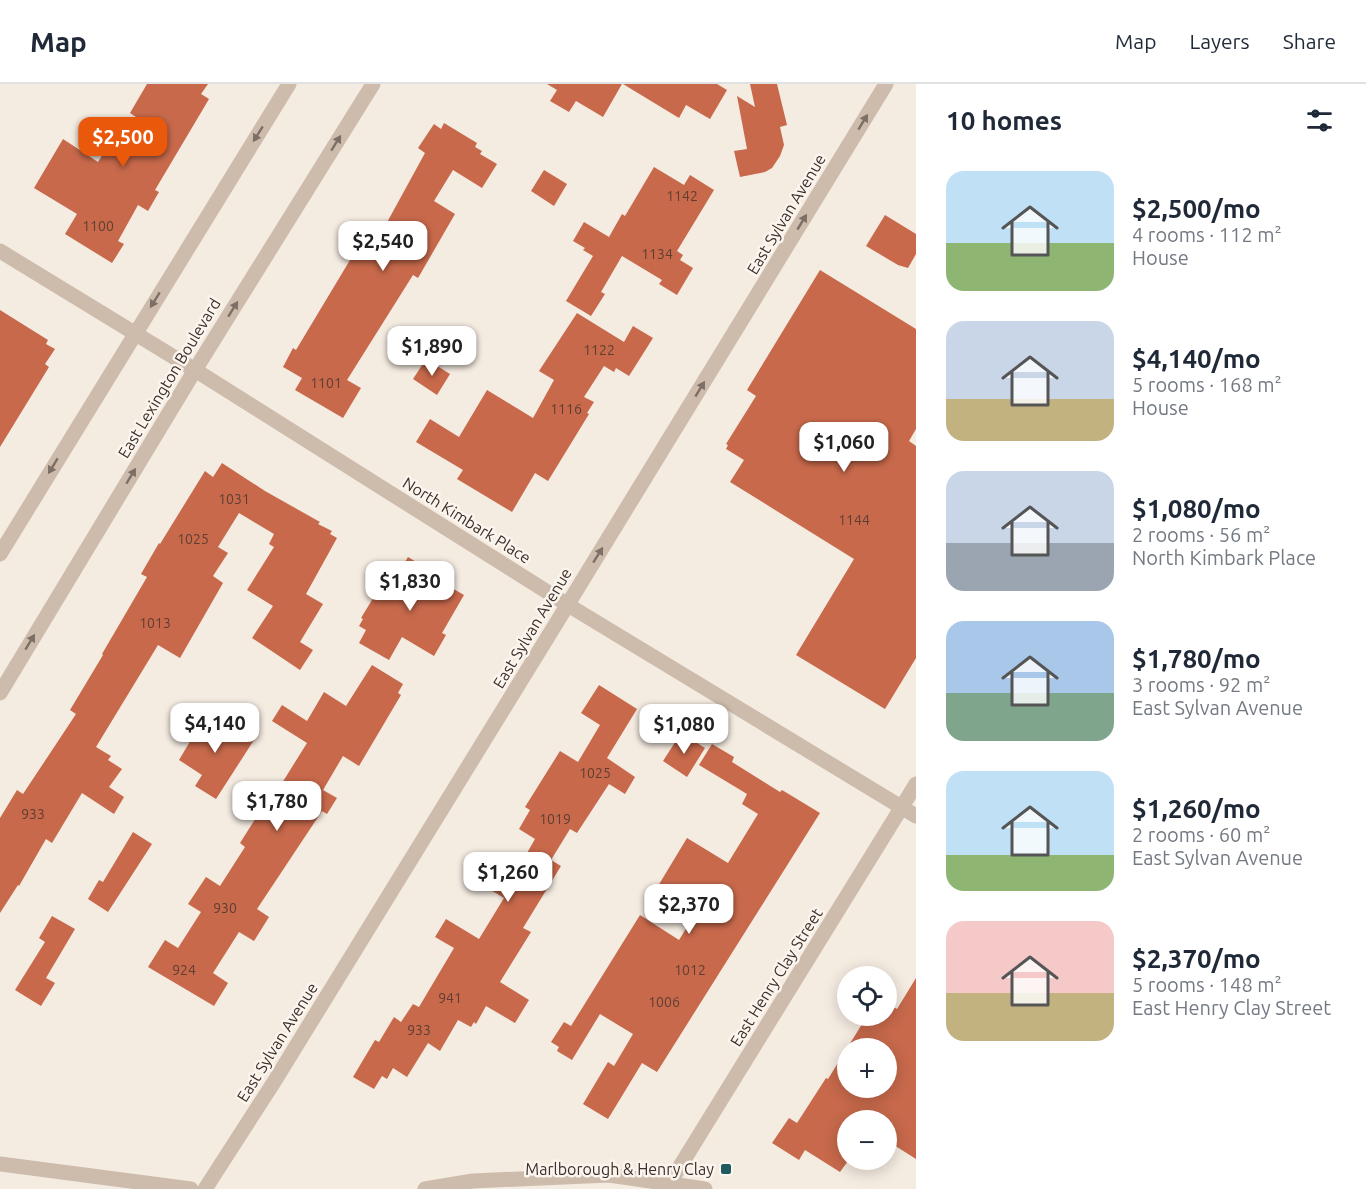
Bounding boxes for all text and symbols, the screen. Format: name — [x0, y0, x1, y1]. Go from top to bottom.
text: Map — [30, 26, 87, 57]
text: Map — [1115, 29, 1156, 53]
text: Layers — [1189, 29, 1250, 53]
text: Share — [1283, 29, 1336, 53]
icon: filters — [1303, 104, 1336, 137]
text: 10 homes — [946, 106, 1062, 135]
one-way arrow — [858, 114, 869, 130]
pin: $2,500 — [74, 117, 172, 168]
text: $2,500 — [92, 125, 154, 148]
one-way arrow — [252, 126, 263, 142]
one-way arrow — [330, 135, 341, 152]
street label: East Sylvan Avenue — [743, 151, 829, 277]
house number: 1142 — [666, 188, 698, 204]
text: $2,500/mo — [1132, 194, 1261, 223]
icon: home — [994, 195, 1066, 267]
one-way arrow — [796, 214, 807, 230]
house number: 1100 — [82, 218, 114, 234]
pin: $2,540 — [334, 221, 432, 272]
text: 4 rooms · 112 m² — [1132, 223, 1282, 246]
text: $2,540 — [352, 229, 414, 252]
house number: 1134 — [641, 246, 673, 262]
text: House — [1132, 246, 1189, 269]
one-way arrow — [150, 292, 161, 308]
street label: East Lexington Boulevard — [114, 295, 224, 461]
one-way arrow — [227, 301, 238, 317]
pin: $1,890 — [383, 326, 481, 377]
text: $1,890 — [401, 334, 463, 357]
house number: 1122 — [583, 342, 615, 358]
text: $4,140/mo — [1132, 344, 1261, 373]
icon: home — [994, 345, 1066, 417]
text: 5 rooms · 168 m² — [1132, 373, 1282, 396]
house number: 1101 — [310, 375, 342, 391]
one-way arrow — [695, 381, 706, 397]
text: House — [1132, 396, 1189, 419]
house number: 1116 — [550, 401, 582, 417]
pin: $1,060 — [795, 422, 893, 473]
text: $1,060 — [813, 430, 875, 453]
one-way arrow — [48, 458, 59, 474]
one-way arrow — [126, 467, 136, 484]
street label: North Kimbark Place — [400, 473, 534, 567]
house number: 1031 — [218, 491, 250, 507]
text: $1,080/mo — [1132, 494, 1261, 523]
icon: home — [994, 495, 1066, 567]
house number: 1144 — [838, 512, 870, 528]
text: 2 rooms · 56 m² — [1132, 523, 1270, 546]
house number: 1025 — [177, 531, 209, 547]
text: North Kimbark Place — [1132, 546, 1316, 569]
one-way arrow — [593, 547, 604, 563]
pin: $1,830 — [361, 561, 459, 612]
street label: East Sylvan Avenue — [489, 565, 575, 691]
text: $1,830 — [379, 569, 441, 592]
house number: 1013 — [139, 615, 171, 631]
one-way arrow — [25, 634, 36, 650]
text: $1,780/mo — [1132, 644, 1261, 673]
icon: home — [994, 645, 1066, 717]
text: 3 rooms · 92 m² — [1132, 673, 1270, 696]
text: East Sylvan Avenue — [1132, 696, 1303, 719]
pin: $4,140 — [166, 703, 264, 754]
pin: $1,080 — [635, 704, 733, 755]
text: $4,140 — [184, 711, 246, 734]
text: $1,080 — [653, 712, 715, 735]
house number: 1025 — [579, 765, 611, 781]
pin: $1,780 — [228, 781, 326, 832]
text: $1,780 — [246, 789, 308, 812]
text: $1,260/mo — [1132, 794, 1261, 823]
icon: home — [994, 795, 1066, 867]
house number: 933 — [21, 806, 45, 822]
house number: 1019 — [539, 811, 571, 827]
text: 2 rooms · 60 m² — [1132, 823, 1270, 846]
text: East Sylvan Avenue — [1132, 846, 1303, 869]
pin: $1,260 — [459, 852, 557, 903]
text: $1,260 — [477, 860, 539, 883]
pin: $2,370 — [640, 884, 738, 935]
text: $2,370 — [658, 892, 720, 915]
house number: 930 — [213, 900, 237, 916]
street label: East Henry Clay Street — [726, 904, 826, 1049]
text: $2,370/mo — [1132, 944, 1261, 973]
icon: home — [994, 945, 1066, 1017]
house number: 924 — [172, 962, 196, 978]
house number: 1012 — [674, 962, 706, 978]
map controls — [837, 966, 897, 1170]
button: locate — [837, 966, 897, 1026]
text: 5 rooms · 148 m² — [1132, 973, 1282, 996]
street label: East Sylvan Avenue — [233, 979, 321, 1105]
house number: 941 — [438, 990, 462, 1006]
house number: 1006 — [648, 994, 680, 1010]
text: East Henry Clay Street — [1132, 996, 1331, 1019]
house number: 933 — [407, 1022, 431, 1038]
button: + — [837, 1038, 897, 1098]
button: − — [837, 1110, 897, 1170]
place label: Marlborough & Henry Clay — [525, 1160, 714, 1178]
marker: Marlborough & Henry Clay — [719, 1162, 733, 1176]

